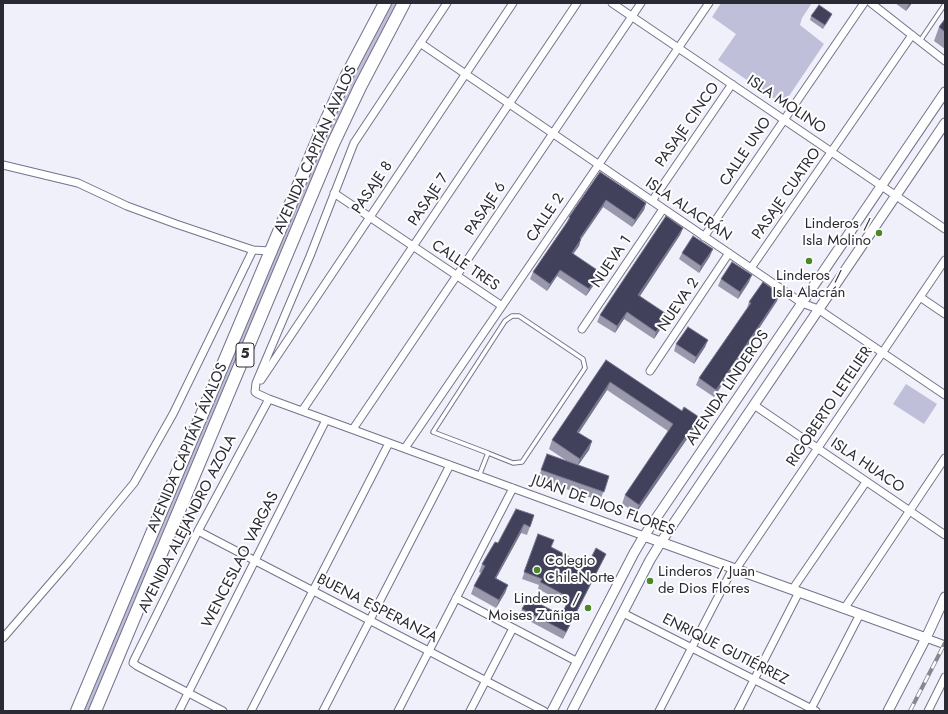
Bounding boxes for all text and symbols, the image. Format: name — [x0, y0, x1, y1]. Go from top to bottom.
street label: AVENIDA CAPITÁN ÁVALOS — [271, 63, 361, 237]
street label: ISLA MOLINO — [743, 72, 829, 138]
street label: PASAJE CINCO — [652, 79, 724, 171]
street label: CALLE UNO — [716, 114, 776, 190]
street label: PASAJE CUATRO — [749, 145, 825, 243]
street label: PASAJE 8 — [349, 158, 397, 218]
street label: PASAJE 7 — [405, 170, 453, 230]
street label: ISLA ALACRÁN — [641, 175, 735, 245]
street label: PASAJE 6 — [462, 179, 510, 239]
street label: CALLE 2 — [523, 190, 569, 246]
place label: Linderos / Isla Molino — [802, 215, 871, 250]
marker: Linderos / Isla Molino — [874, 228, 884, 238]
street label: NUEVA 1 — [588, 233, 636, 291]
street label: CALLE TRES — [428, 237, 502, 295]
marker: Linderos / Isla Alacrán — [804, 256, 814, 266]
place label: Linderos / Isla Alacrán — [773, 267, 845, 302]
street label: NUEVA 2 — [655, 275, 703, 335]
street label: AVENIDA LINDEROS — [683, 327, 773, 449]
road number: 5 — [236, 343, 254, 367]
street label: RIGOBERTO LETELIER — [783, 344, 877, 470]
street label: AVENIDA CAPITÁN ÁVALOS — [144, 361, 232, 535]
street label: AVENIDA ALEJANDRO AZOLA — [135, 432, 241, 616]
street label: ISLA HUACO — [827, 435, 907, 497]
street label: JUAN DE DIOS FLORES — [529, 472, 677, 540]
street label: WENCESLAO VARGAS — [199, 489, 283, 631]
place label: Colegio ChileNorte — [545, 552, 615, 587]
place label: Linderos / Juan de Dios Flores — [658, 563, 755, 598]
marker: Colegio ChileNorte — [532, 565, 542, 575]
street label: BUENA ESPERANZA — [314, 571, 440, 647]
marker: Linderos / Juan de Dios Flores — [645, 576, 655, 586]
place label: Linderos / Moises Zuñiga — [488, 590, 580, 625]
marker: Linderos / Moises Zuñiga — [583, 603, 593, 613]
street label: ENRIQUE GUTIÉRREZ — [659, 610, 791, 690]

